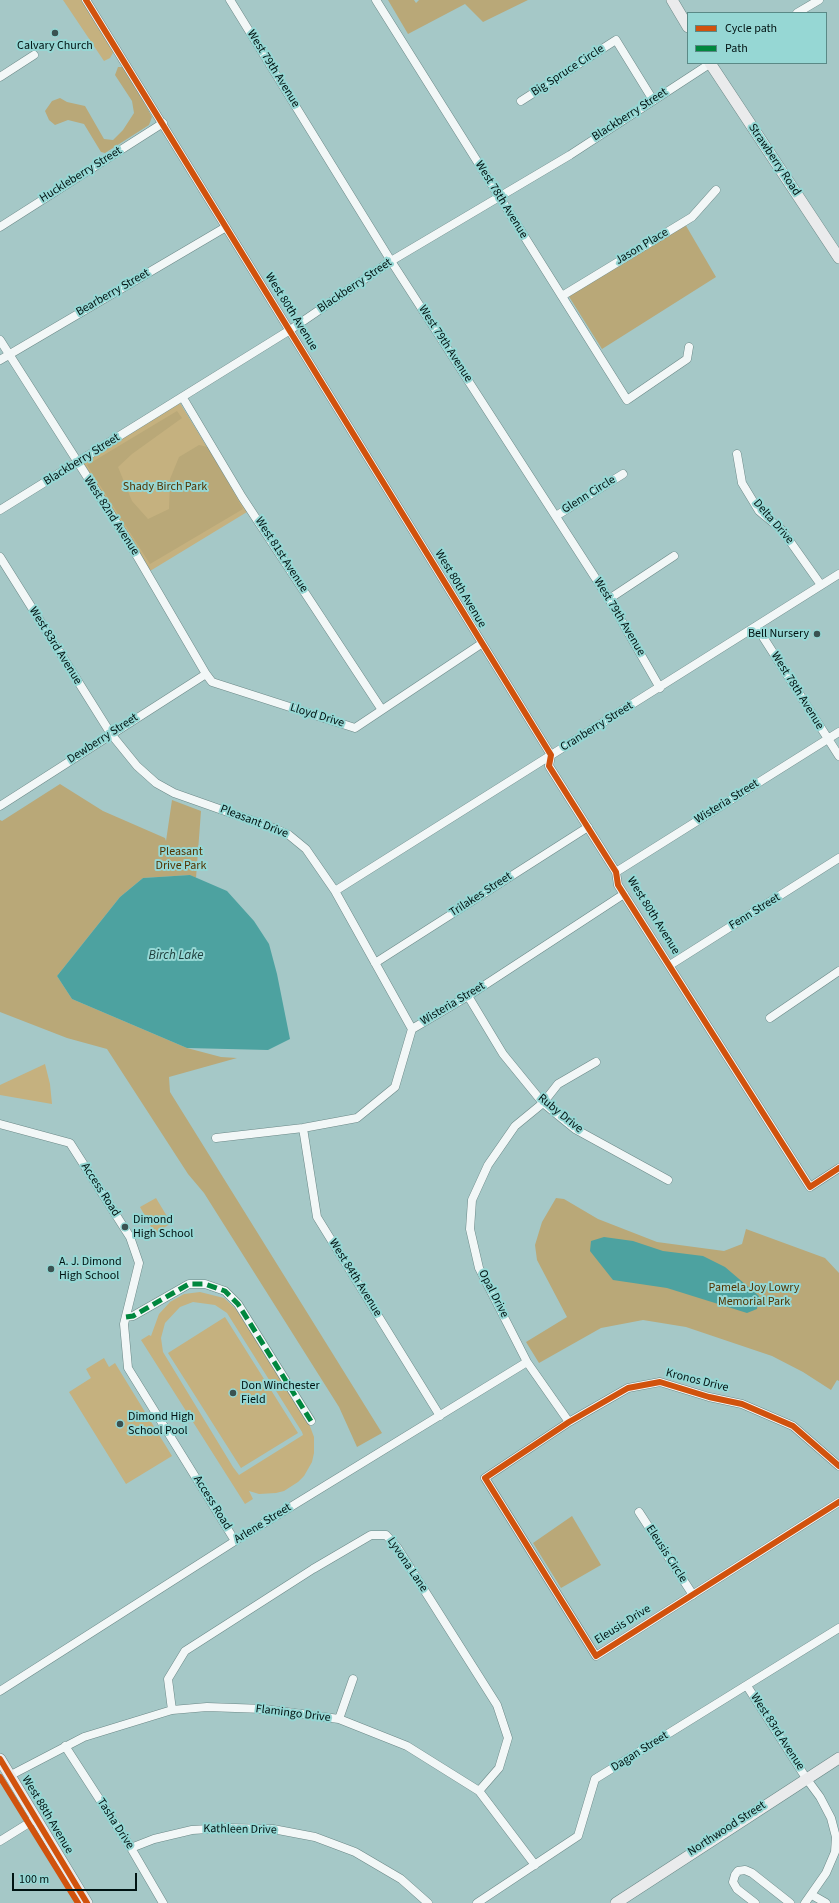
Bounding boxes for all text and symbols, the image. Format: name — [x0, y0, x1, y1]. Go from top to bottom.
legend — [687, 12, 827, 64]
text: Cycle path — [725, 20, 777, 37]
marker: Calvary Church — [50, 28, 60, 38]
street label: West 79th Avenue — [243, 28, 303, 110]
place label: Calvary Church — [17, 39, 93, 53]
text: Path — [725, 40, 748, 57]
street label: Big Spruce Circle — [529, 42, 607, 100]
street label: Blackberry Street — [590, 85, 670, 145]
street label: Strawberry Road — [745, 121, 803, 199]
street label: Huckleberry Street — [37, 144, 125, 206]
street label: West 78th Avenue — [471, 159, 531, 241]
street label: Jason Place — [613, 226, 671, 268]
street label: Blackberry Street — [315, 256, 395, 316]
street label: Bearberry Street — [74, 266, 152, 320]
street label: West 80th Avenue — [261, 271, 321, 353]
street label: West 79th Avenue — [415, 303, 475, 385]
street label: Blackberry Street — [41, 431, 123, 489]
street label: Glenn Circle — [560, 473, 618, 517]
street label: West 82nd Avenue — [80, 474, 142, 558]
park label: Shady Birch Park — [123, 480, 207, 494]
street label: Delta Drive — [750, 497, 796, 547]
street label: West 81st Avenue — [251, 515, 311, 595]
street label: West 80th Avenue — [431, 547, 489, 631]
street label: West 79th Avenue — [590, 575, 648, 659]
street label: West 83rd Avenue — [25, 605, 85, 687]
place label: Bell Nursery — [748, 627, 809, 641]
marker: Bell Nursery — [812, 629, 822, 639]
street label: West 78th Avenue — [767, 650, 827, 732]
street label: Cranberry Street — [558, 699, 636, 755]
street label: Lloyd Drive — [288, 701, 346, 731]
street label: Dewberry Street — [65, 711, 141, 767]
street label: Wisteria Street — [692, 777, 762, 827]
street label: Pleasant Drive — [218, 802, 290, 842]
park label: Pleasant Drive Park — [156, 845, 206, 873]
street label: Trilakes Street — [447, 870, 515, 920]
street label: West 80th Avenue — [623, 875, 683, 957]
street label: Fenn Street — [727, 891, 783, 933]
water label: Birch Lake — [149, 948, 203, 964]
street label: Wisteria Street — [418, 979, 488, 1029]
street label: Ruby Drive — [535, 1091, 585, 1137]
street label: Access Road — [77, 1160, 123, 1220]
place label: Dimond High School — [133, 1213, 193, 1241]
marker: Dimond High School — [120, 1222, 130, 1232]
street label: West 84th Avenue — [325, 1237, 385, 1319]
place label: A. J. Dimond High School — [59, 1255, 122, 1283]
marker: A. J. Dimond High School — [46, 1264, 56, 1274]
street label: Opal Drive — [475, 1268, 511, 1320]
park label: Pamela Joy Lowry Memorial Park — [709, 1281, 799, 1309]
street label: Kronos Drive — [664, 1366, 730, 1396]
place label: Don Winchester Field — [241, 1379, 320, 1407]
marker: Don Winchester Field — [228, 1388, 238, 1398]
place label: Dimond High School Pool — [128, 1410, 194, 1438]
marker: Dimond High School Pool — [115, 1419, 125, 1429]
street label: Access Road — [190, 1473, 234, 1533]
street label: Arlene Street — [232, 1501, 294, 1547]
street label: Eleusis Circle — [642, 1523, 690, 1585]
street label: Lyvona Lane — [384, 1535, 430, 1595]
street label: Eleusis Drive — [592, 1602, 654, 1648]
street label: West 83rd Avenue — [747, 1691, 807, 1773]
street label: Flamingo Drive — [255, 1702, 331, 1726]
street label: Dagan Street — [609, 1729, 671, 1775]
street label: West 88th Avenue — [18, 1773, 76, 1857]
street label: Tasha Drive — [93, 1796, 137, 1852]
street label: Northwood Street — [685, 1799, 769, 1859]
street label: Kathleen Drive — [203, 1822, 277, 1838]
scale bar — [14, 1865, 139, 1891]
text: 100 m — [19, 1871, 49, 1888]

